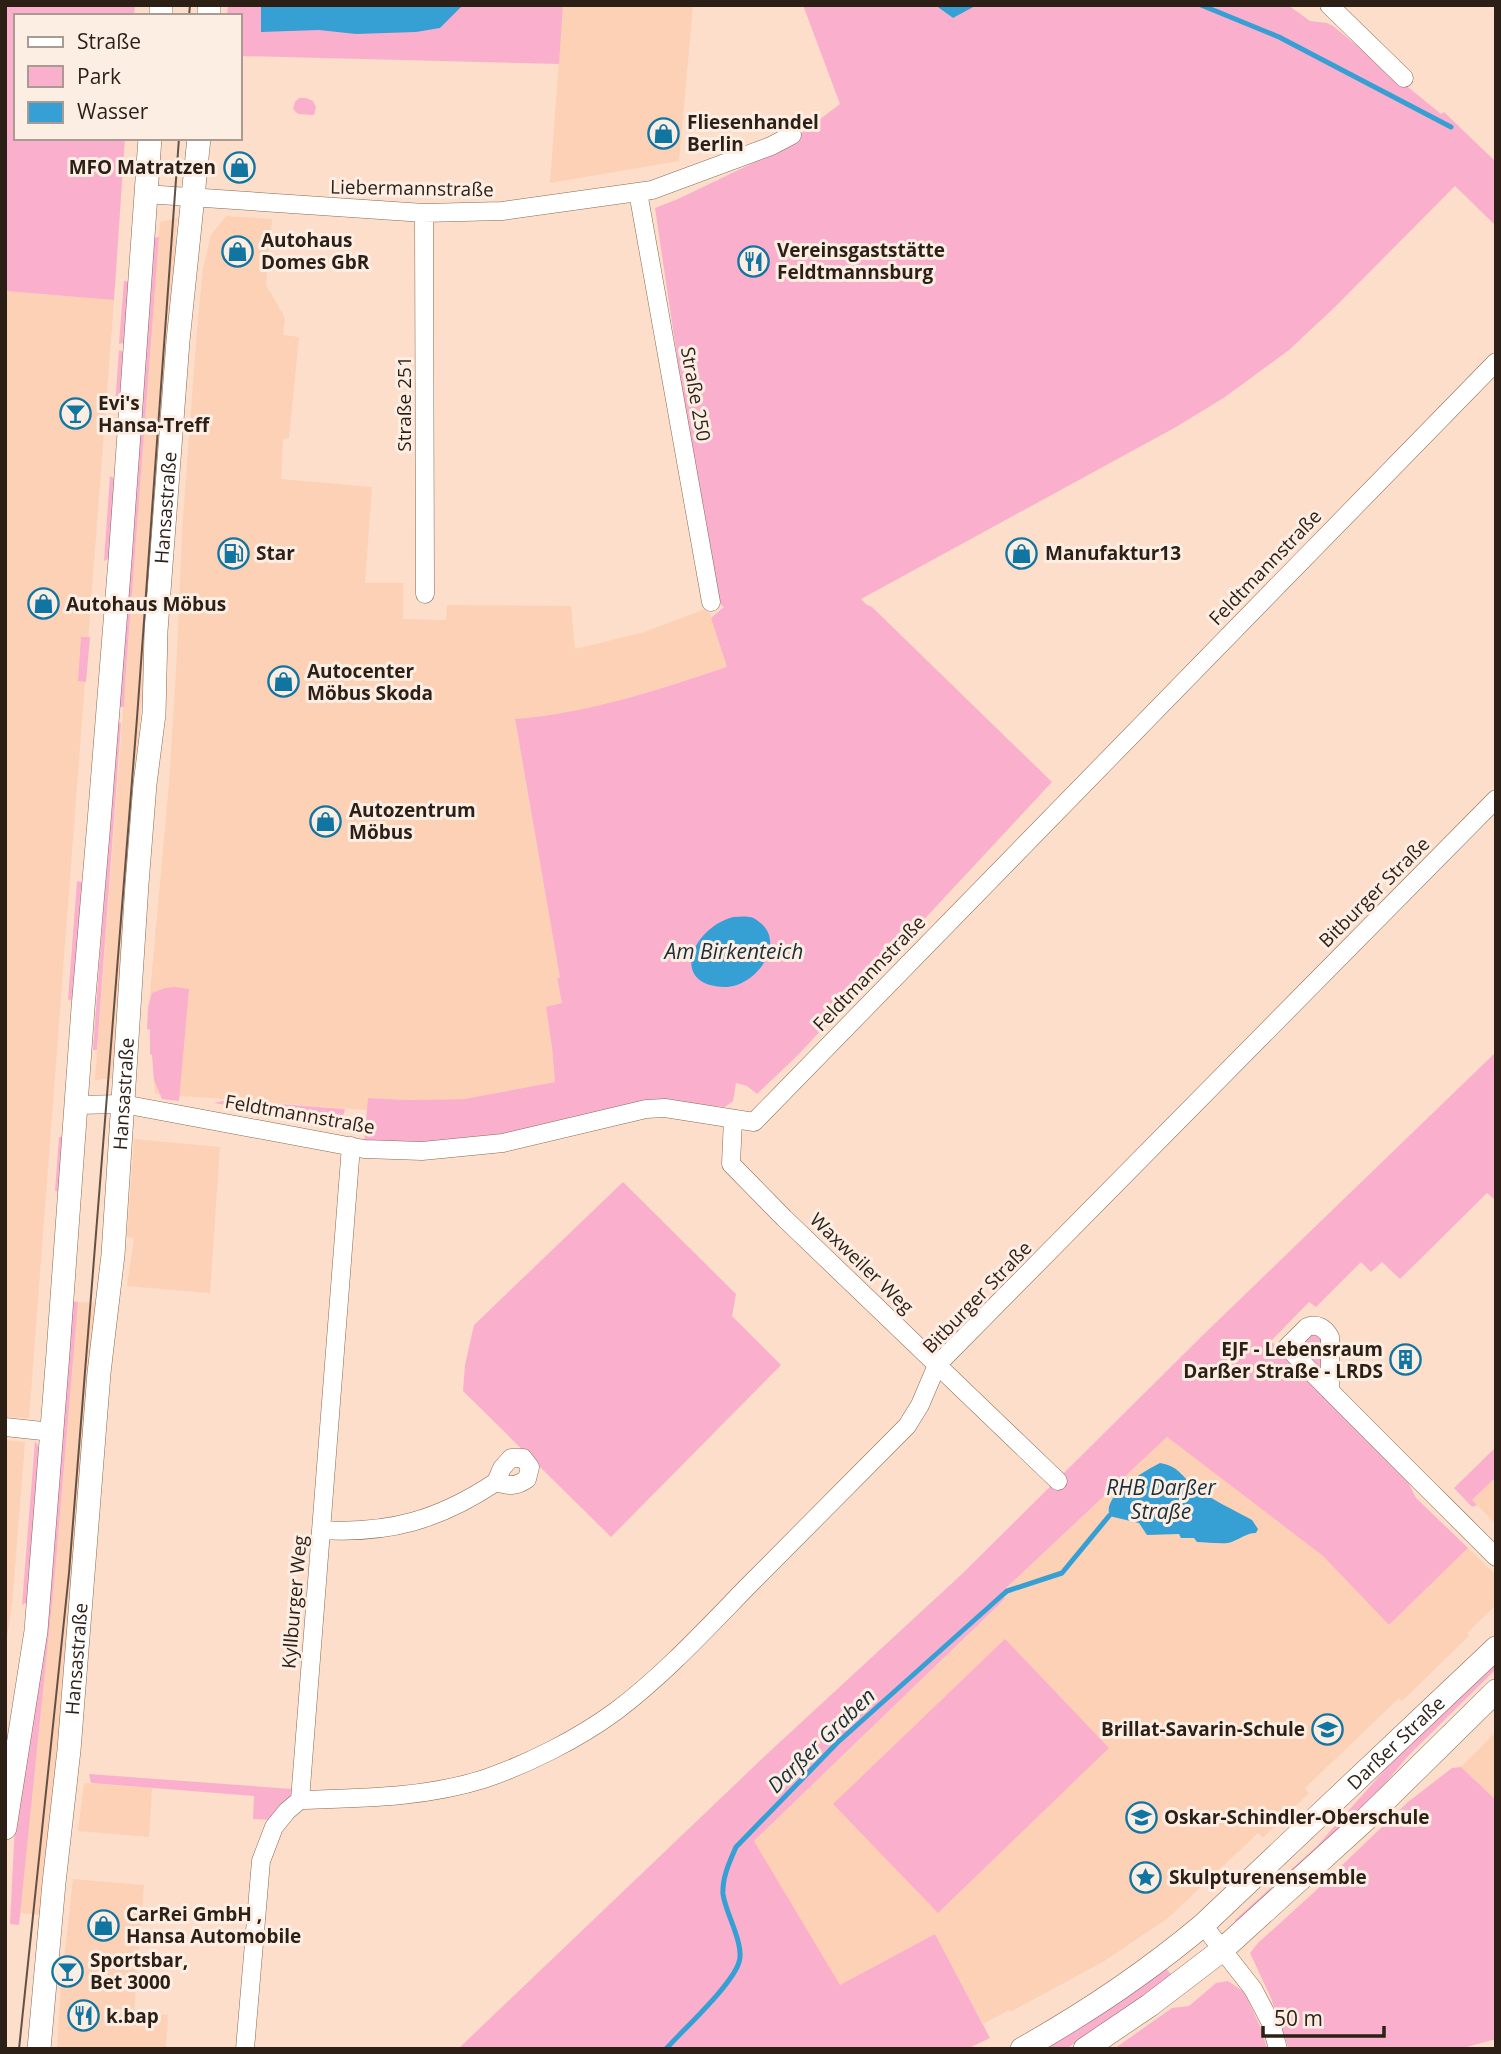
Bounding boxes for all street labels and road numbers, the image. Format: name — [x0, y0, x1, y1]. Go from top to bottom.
street label: Liebermannstraße — [330, 174, 494, 202]
street label: Straße 250 — [675, 345, 717, 443]
street label: Straße 251 — [391, 356, 417, 452]
street label: Hansastraße — [148, 450, 183, 565]
street label: Feldtmannstraße — [1203, 503, 1327, 631]
street label: Bitburger Straße — [1313, 831, 1435, 953]
street label: Feldtmannstraße — [807, 909, 931, 1037]
street label: Hansastraße — [107, 1037, 140, 1151]
street label: Feldtmannstraße — [223, 1088, 377, 1140]
street label: Waxweiler Weg — [804, 1207, 920, 1319]
street label: Bitburger Straße — [917, 1235, 1037, 1359]
street label: Kyllburger Weg — [275, 1534, 313, 1670]
street label: Hansastraße — [59, 1602, 94, 1716]
street label: Darßer Straße — [1341, 1690, 1450, 1795]

